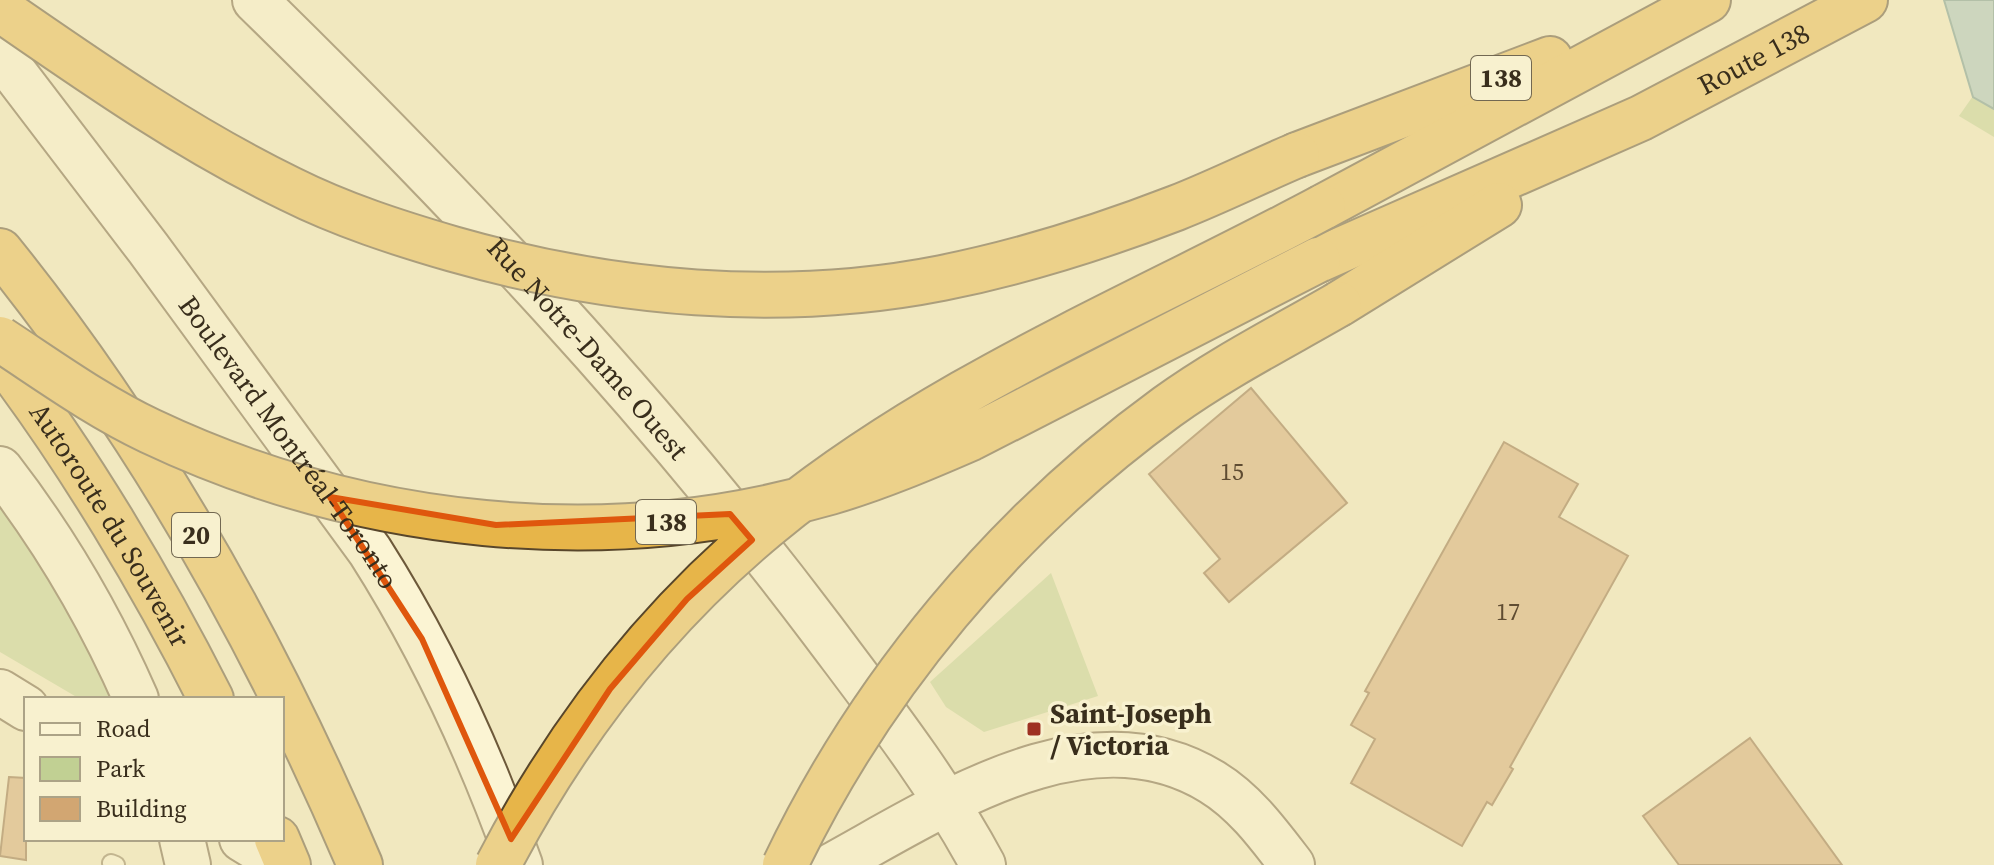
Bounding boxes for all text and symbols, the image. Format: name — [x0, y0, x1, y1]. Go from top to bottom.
street label: Route 138 — [1691, 14, 1816, 104]
road number: 138 — [1471, 56, 1531, 100]
street label: Rue Notre-Dame Ouest — [479, 229, 698, 468]
street label: Boulevard Montréal-Toronto — [170, 288, 408, 596]
street label: Autoroute du Souvenir — [21, 395, 200, 654]
house number: 15 — [1220, 455, 1244, 488]
road number: 138 — [636, 500, 696, 544]
road number: 20 — [172, 513, 220, 557]
house number: 17 — [1496, 595, 1520, 628]
place label: Saint-Joseph / Victoria — [1050, 694, 1212, 764]
legend — [24, 697, 284, 841]
text: Road — [96, 712, 151, 745]
marker: Saint-Joseph / Victoria — [1025, 720, 1043, 738]
text: Park — [96, 752, 146, 785]
text: Building — [96, 792, 187, 825]

